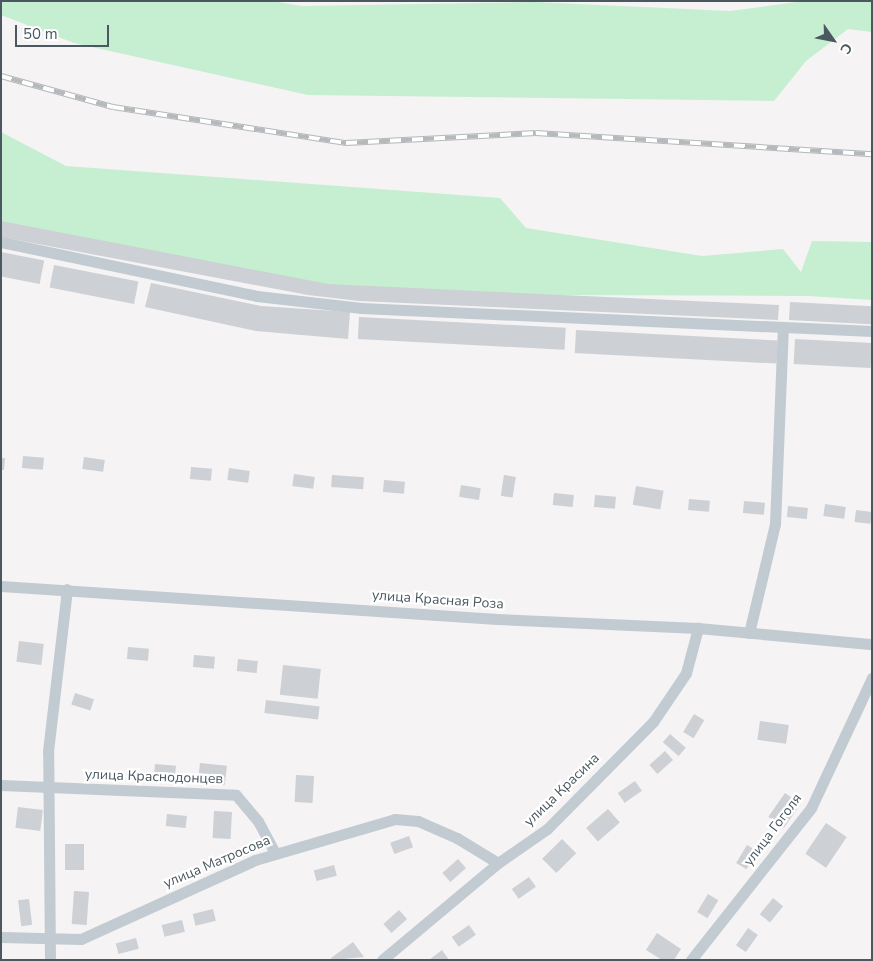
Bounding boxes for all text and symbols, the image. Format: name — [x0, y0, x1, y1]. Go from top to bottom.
scale bar — [18, 15, 111, 47]
north arrow — [808, 15, 858, 65]
text: 50 m — [23, 24, 58, 44]
text: С — [835, 39, 857, 58]
street label: улица Красная Роза — [372, 587, 504, 613]
street label: улица Красина — [521, 750, 603, 830]
street label: улица Краснодонцев — [85, 766, 223, 788]
street label: улица Гоголя — [740, 791, 806, 869]
street label: улица Матросова — [161, 832, 273, 892]

